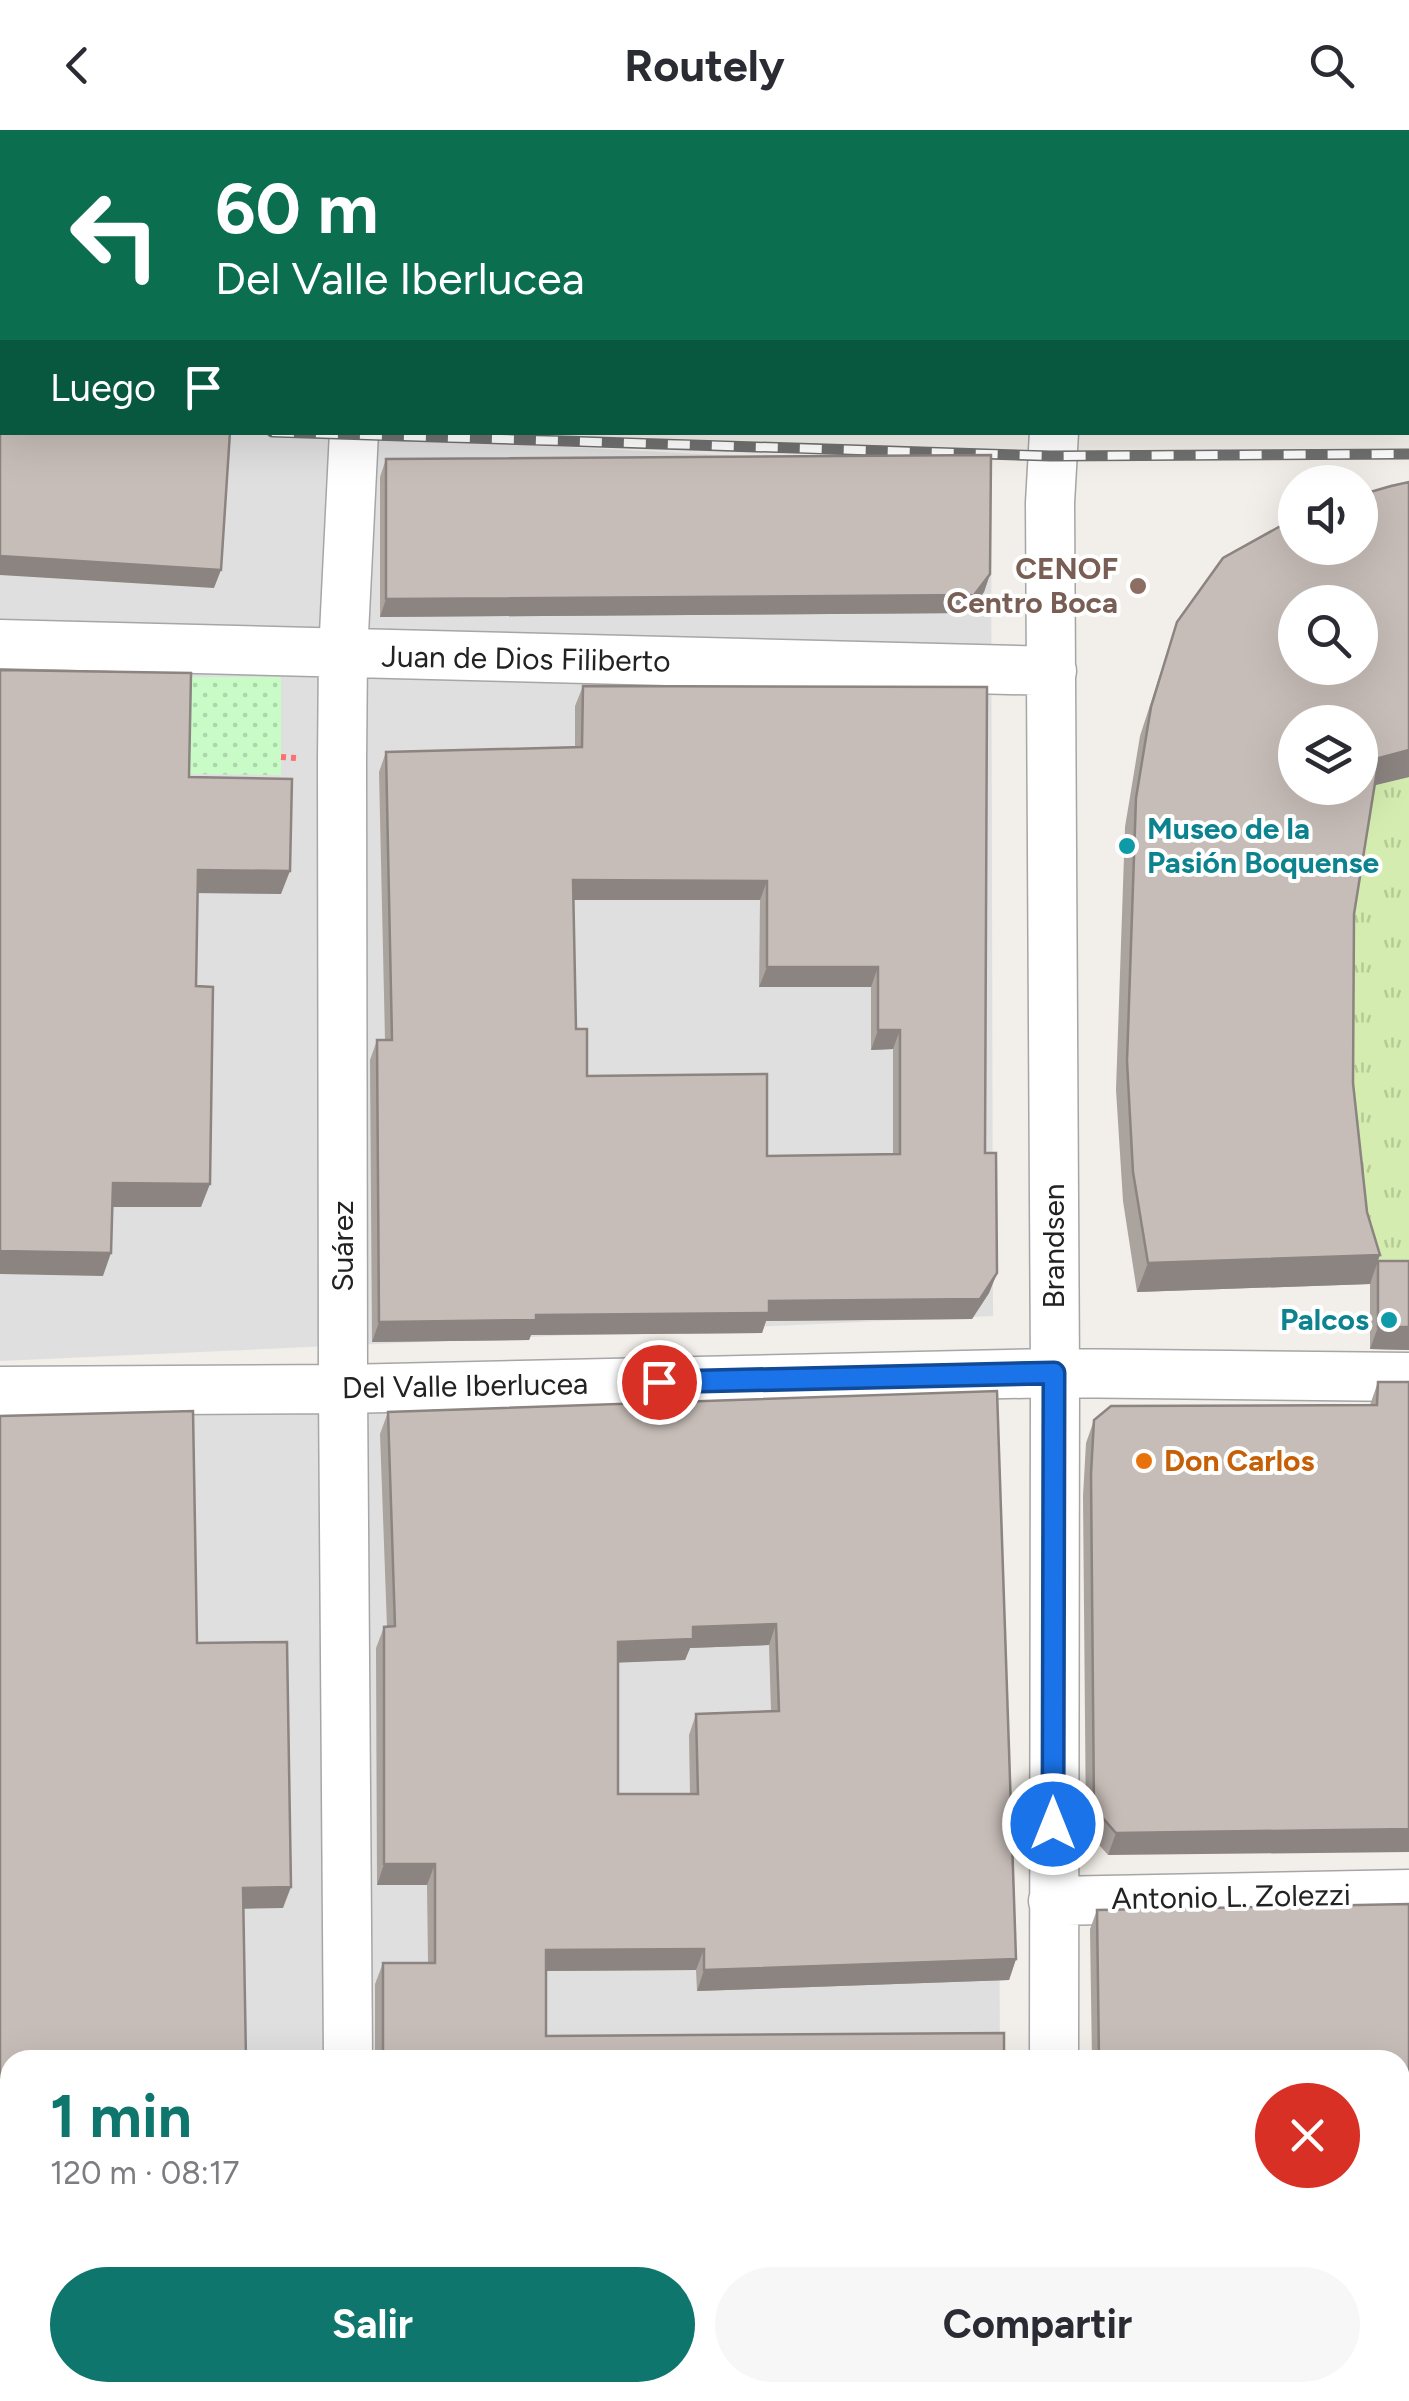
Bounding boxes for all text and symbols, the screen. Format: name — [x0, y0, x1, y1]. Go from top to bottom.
icon: back — [50, 38, 105, 93]
text: Routely — [624, 38, 785, 92]
icon: search — [1304, 38, 1359, 93]
text: 60 m — [215, 166, 379, 251]
icon: left — [50, 170, 180, 300]
text: Del Valle Iberlucea — [215, 251, 585, 305]
icon: arrive — [176, 360, 231, 415]
text: Luego — [50, 365, 156, 411]
map controls — [1278, 465, 1378, 805]
button: sound — [1278, 465, 1378, 565]
place label: CENOF Centro Boca — [946, 550, 1118, 621]
marker: CENOF Centro Boca — [1127, 575, 1149, 597]
button: search — [1278, 585, 1378, 685]
street label: Juan de Dios Filiberto — [381, 637, 671, 680]
button: layers — [1278, 705, 1378, 805]
place label: Museo de la Pasión Boquense — [1147, 810, 1379, 881]
marker: Museo de la Pasión Boquense — [1116, 835, 1138, 857]
street label: Brandsen — [1035, 1183, 1072, 1309]
street label: Suárez — [324, 1200, 361, 1292]
place label: Palcos — [1280, 1301, 1369, 1338]
marker: Palcos — [1378, 1309, 1400, 1331]
pin — [617, 1340, 702, 1425]
icon: arrive — [632, 1355, 687, 1410]
street label: Del Valle Iberlucea — [341, 1365, 588, 1406]
place label: Don Carlos — [1164, 1442, 1315, 1479]
marker: Don Carlos — [1133, 1450, 1155, 1472]
position arrow — [1001, 1772, 1105, 1876]
street label: Antonio L. Zolezzi — [1111, 1876, 1351, 1917]
text: 1 min — [50, 2080, 192, 2152]
button: close — [1255, 2083, 1360, 2188]
text: 120 m · 08:17 — [50, 2154, 239, 2192]
button: Salir — [50, 2267, 695, 2382]
button: Compartir — [715, 2267, 1360, 2382]

